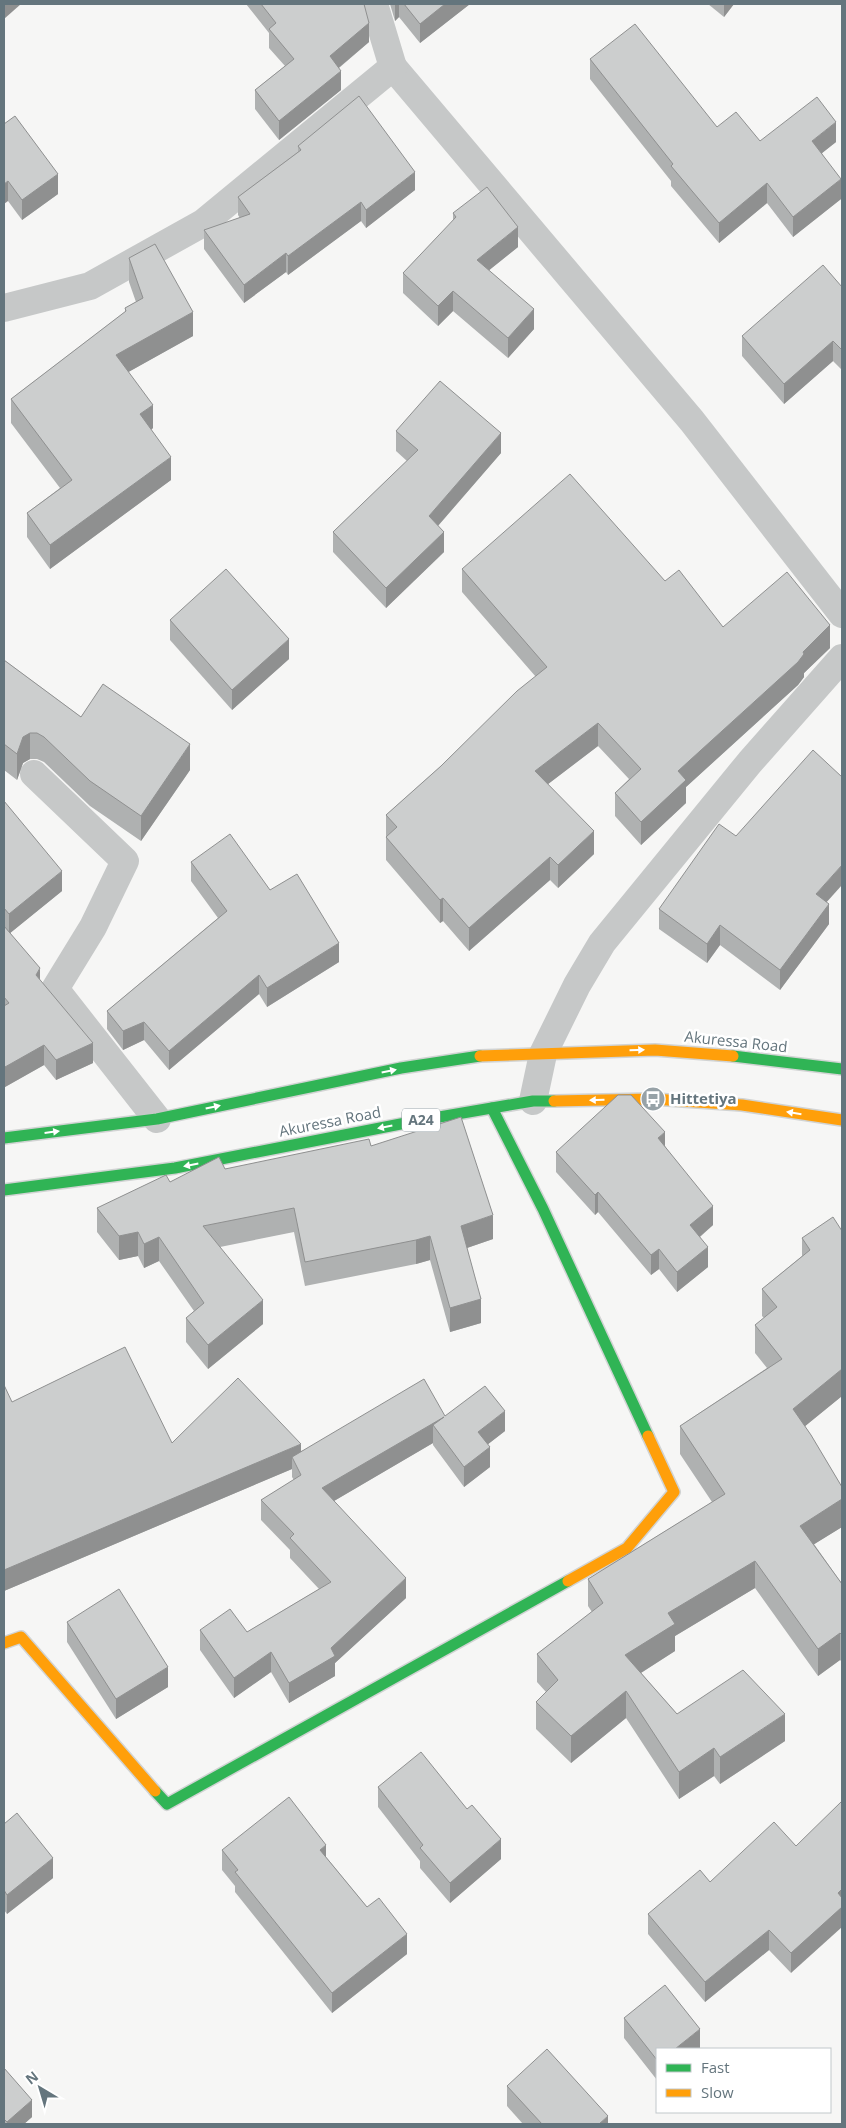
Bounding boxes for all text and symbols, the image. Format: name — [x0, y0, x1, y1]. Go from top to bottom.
street label: Akuressa Road — [684, 1026, 789, 1056]
one-way arrow — [630, 1046, 646, 1054]
one-way arrow — [381, 1066, 397, 1074]
bus stop icon: Hittetiya — [640, 1086, 666, 1112]
place label: Hittetiya — [670, 1088, 737, 1108]
one-way arrow — [589, 1096, 605, 1104]
street label: Akuressa Road — [277, 1101, 382, 1141]
one-way arrow — [205, 1103, 220, 1111]
road number: A24 — [402, 1108, 440, 1132]
one-way arrow — [786, 1109, 802, 1117]
one-way arrow — [377, 1123, 392, 1131]
one-way arrow — [44, 1128, 60, 1136]
one-way arrow — [183, 1161, 198, 1169]
legend — [656, 2048, 831, 2113]
text: Fast — [701, 2057, 730, 2077]
north arrow — [15, 2063, 65, 2113]
text: N — [21, 2066, 42, 2088]
text: Slow — [701, 2082, 734, 2102]

